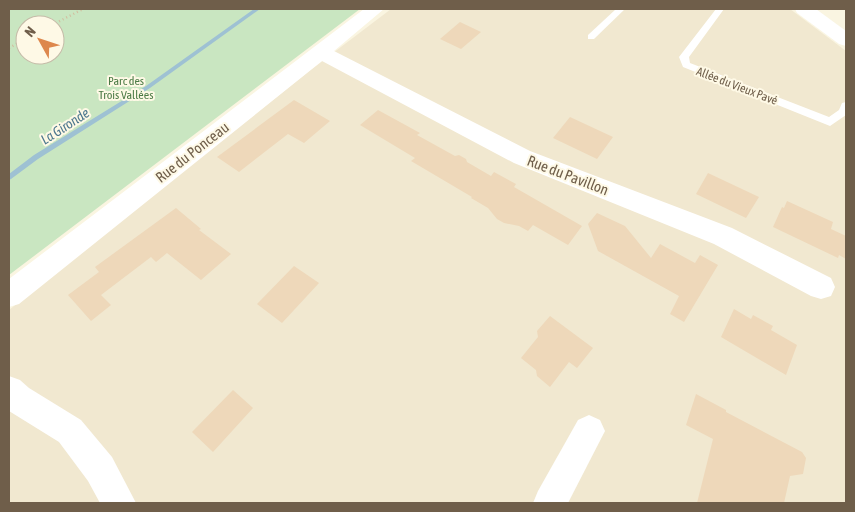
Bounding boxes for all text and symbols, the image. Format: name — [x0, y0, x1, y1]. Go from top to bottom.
north arrow — [15, 15, 65, 65]
text: N — [21, 23, 39, 40]
street label: Allée du Vieux Pavé — [695, 64, 779, 108]
park label: Parc des Trois Vallées — [99, 74, 153, 102]
water label: La Gironde — [38, 104, 92, 148]
street label: Rue du Ponceau — [152, 118, 232, 186]
street label: Rue du Pavillon — [525, 152, 611, 198]

